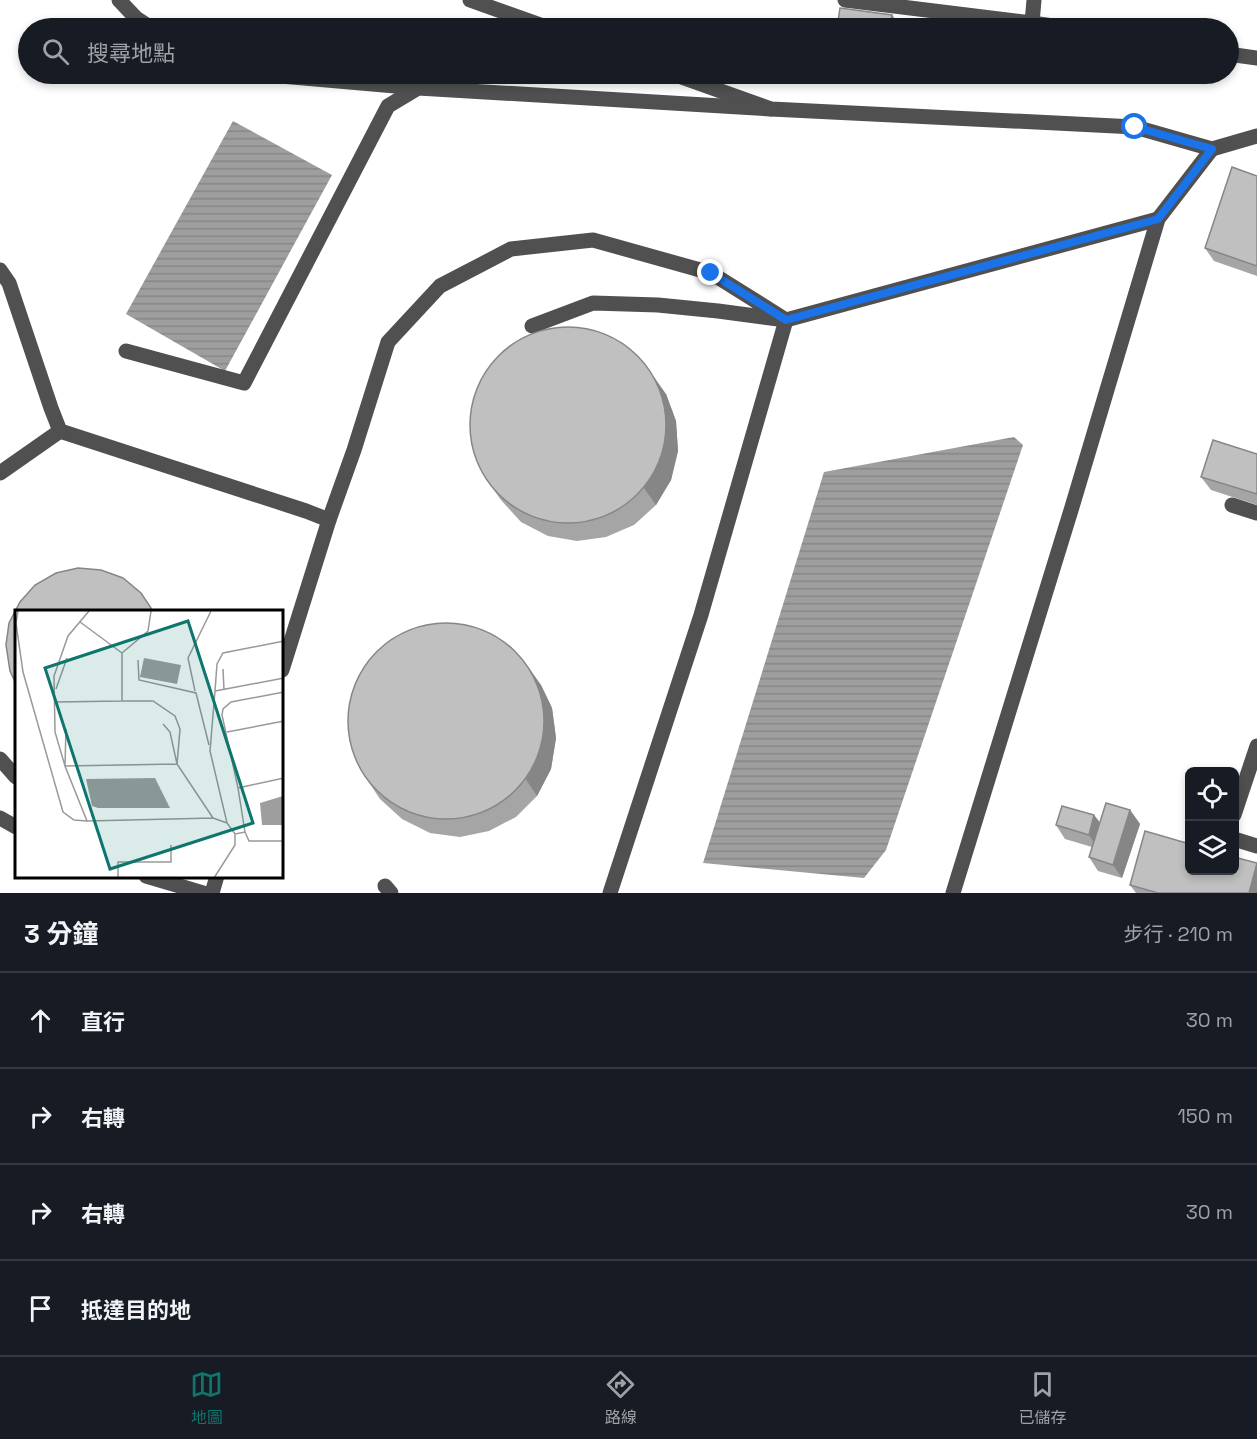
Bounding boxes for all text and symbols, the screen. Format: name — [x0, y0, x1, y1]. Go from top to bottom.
search box — [18, 18, 1239, 84]
icon: search — [39, 35, 72, 68]
text: 搜尋地點 — [87, 39, 175, 67]
route start — [1121, 113, 1147, 139]
route end — [697, 259, 723, 285]
inset map — [15, 610, 284, 878]
map controls — [1185, 767, 1239, 875]
button: locate — [1185, 767, 1239, 821]
button: layers — [1185, 821, 1239, 875]
text: 3 分鐘 — [24, 917, 98, 951]
text: 步行 · 210 m — [1123, 921, 1233, 947]
icon: ahead — [24, 1004, 57, 1037]
text: 30 m — [1186, 1007, 1233, 1033]
text: 直行 — [81, 1008, 125, 1036]
icon: right — [24, 1100, 57, 1133]
text: 150 m — [1178, 1103, 1233, 1129]
text: 右轉 — [81, 1104, 125, 1132]
icon: right — [24, 1196, 57, 1229]
text: 30 m — [1186, 1199, 1233, 1225]
text: 右轉 — [81, 1200, 125, 1228]
icon: arrive — [24, 1292, 57, 1325]
text: 抵達目的地 — [81, 1296, 191, 1324]
tab: 地圖 — [190, 1368, 223, 1428]
tab: 路線 — [604, 1368, 637, 1428]
tab: 已儲存 — [1018, 1368, 1066, 1428]

